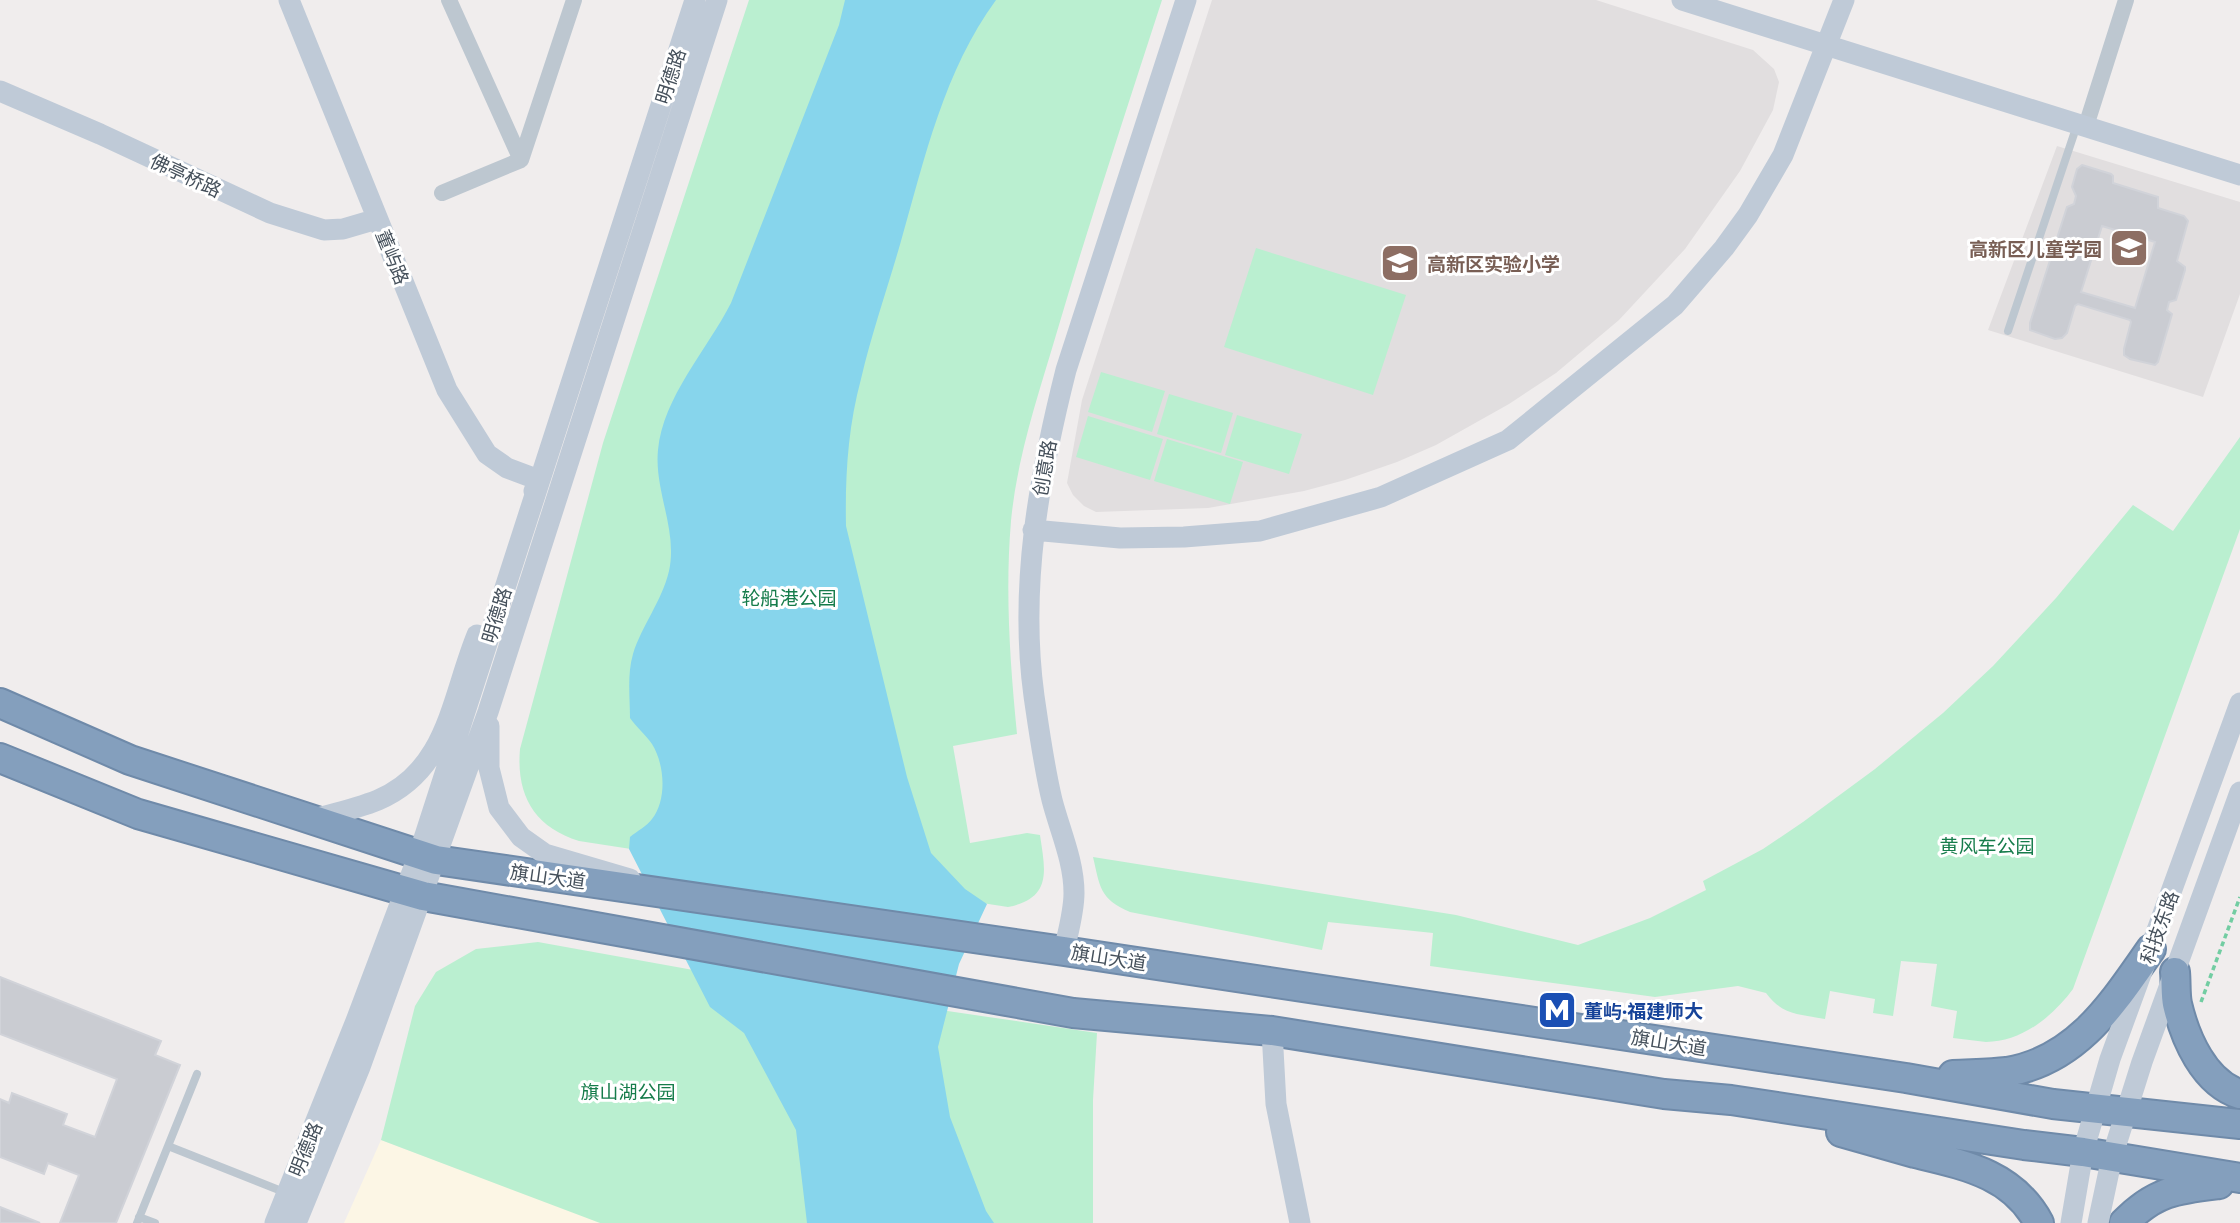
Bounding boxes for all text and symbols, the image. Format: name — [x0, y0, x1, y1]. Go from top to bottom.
street label: 明德路 — [650, 45, 690, 107]
street label: 佛亭桥路 — [147, 149, 225, 201]
street label: 董屿路 — [372, 226, 414, 288]
school or university icon: 高新区儿童学园 — [2108, 227, 2150, 269]
place label: 高新区儿童学园 — [1969, 237, 2102, 260]
school or university icon: 高新区实验小学 — [1379, 242, 1421, 284]
place label: 高新区实验小学 — [1427, 252, 1560, 275]
street label: 创意路 — [1028, 438, 1060, 498]
street label: 明德路 — [477, 584, 515, 646]
park label: 轮船港公园 — [741, 586, 837, 609]
park label: 黄风车公园 — [1939, 834, 2035, 857]
street label: 旗山大道 — [509, 859, 587, 893]
street label: 科技东路 — [2135, 887, 2183, 967]
street label: 旗山大道 — [1070, 940, 1148, 974]
metro station icon: 董屿·福建师大 — [1536, 989, 1578, 1031]
place label: 董屿·福建师大 — [1584, 999, 1703, 1022]
street label: 旗山大道 — [1630, 1025, 1708, 1059]
park label: 旗山湖公园 — [580, 1080, 676, 1103]
street label: 明德路 — [284, 1118, 326, 1180]

